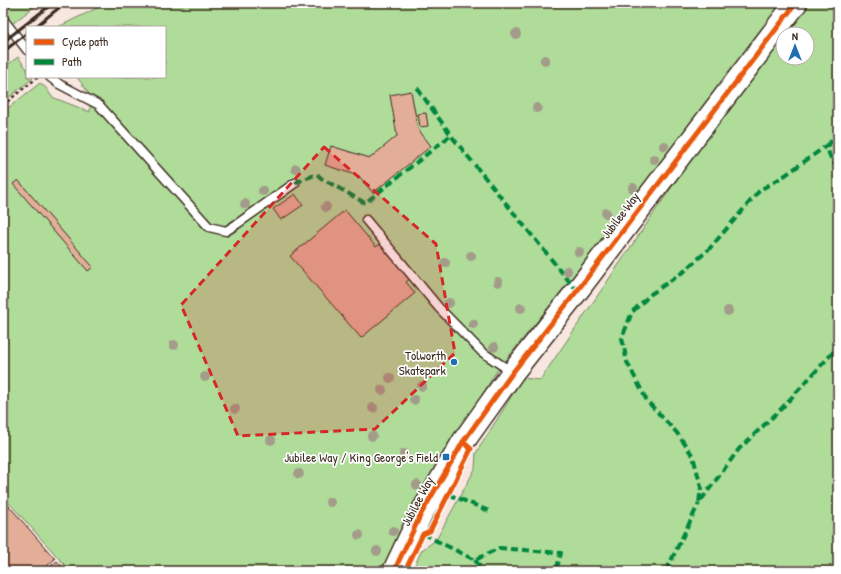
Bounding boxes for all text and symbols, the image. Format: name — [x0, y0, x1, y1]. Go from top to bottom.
legend — [26, 26, 166, 78]
north arrow — [775, 26, 815, 66]
text: N — [792, 29, 798, 43]
text: Cycle path — [62, 33, 108, 50]
text: Path — [62, 53, 82, 70]
street label: Jubilee Way — [597, 188, 644, 242]
place label: Tolworth Skatepark — [399, 346, 447, 379]
marker: Tolworth Skatepark — [449, 357, 459, 367]
place label: Jubilee Way / King George's Field — [284, 448, 438, 466]
marker: Jubilee Way / King George's Field — [441, 452, 451, 462]
street label: Jubilee Way — [396, 473, 438, 529]

